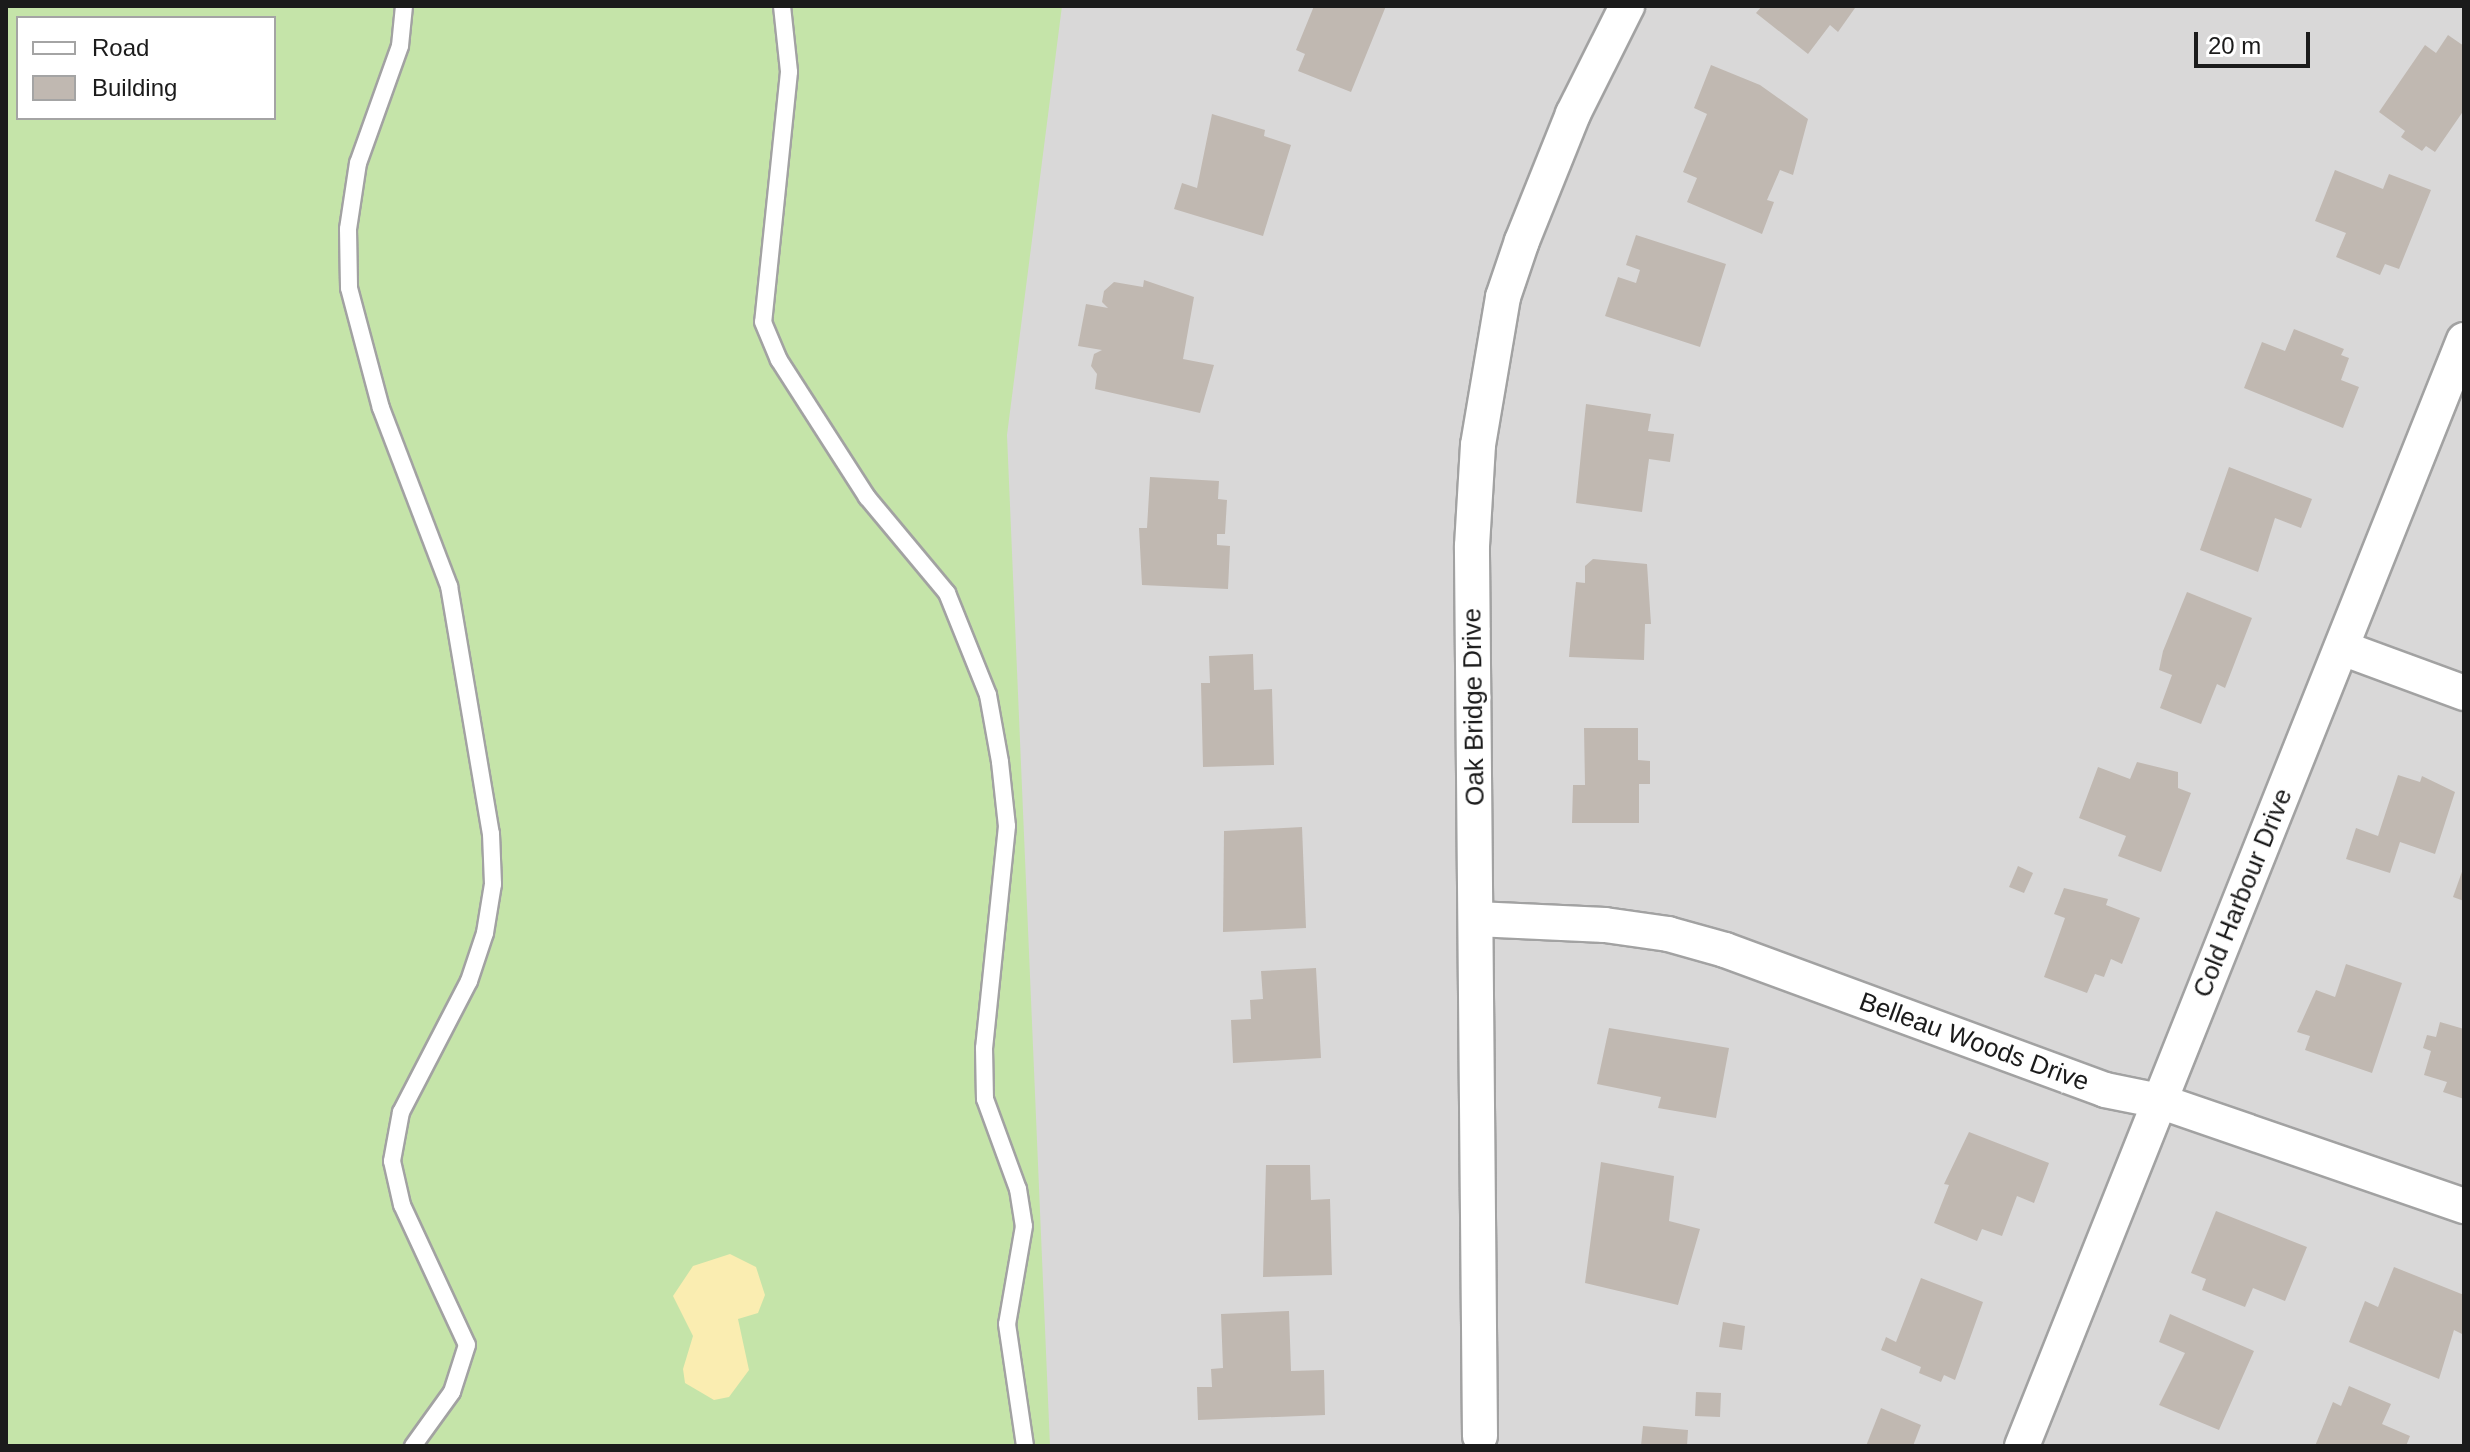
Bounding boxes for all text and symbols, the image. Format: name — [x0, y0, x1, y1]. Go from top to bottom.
legend — [16, 16, 276, 120]
scale bar — [2198, 16, 2314, 66]
text: 20 m — [2208, 32, 2261, 59]
text: Road — [92, 34, 149, 61]
text: Building — [92, 74, 177, 101]
street label: Oak Bridge Drive — [1457, 608, 1491, 806]
street label: Cold Harbour Drive — [2187, 784, 2299, 1002]
street label: Belleau Woods Drive — [1855, 986, 2093, 1098]

